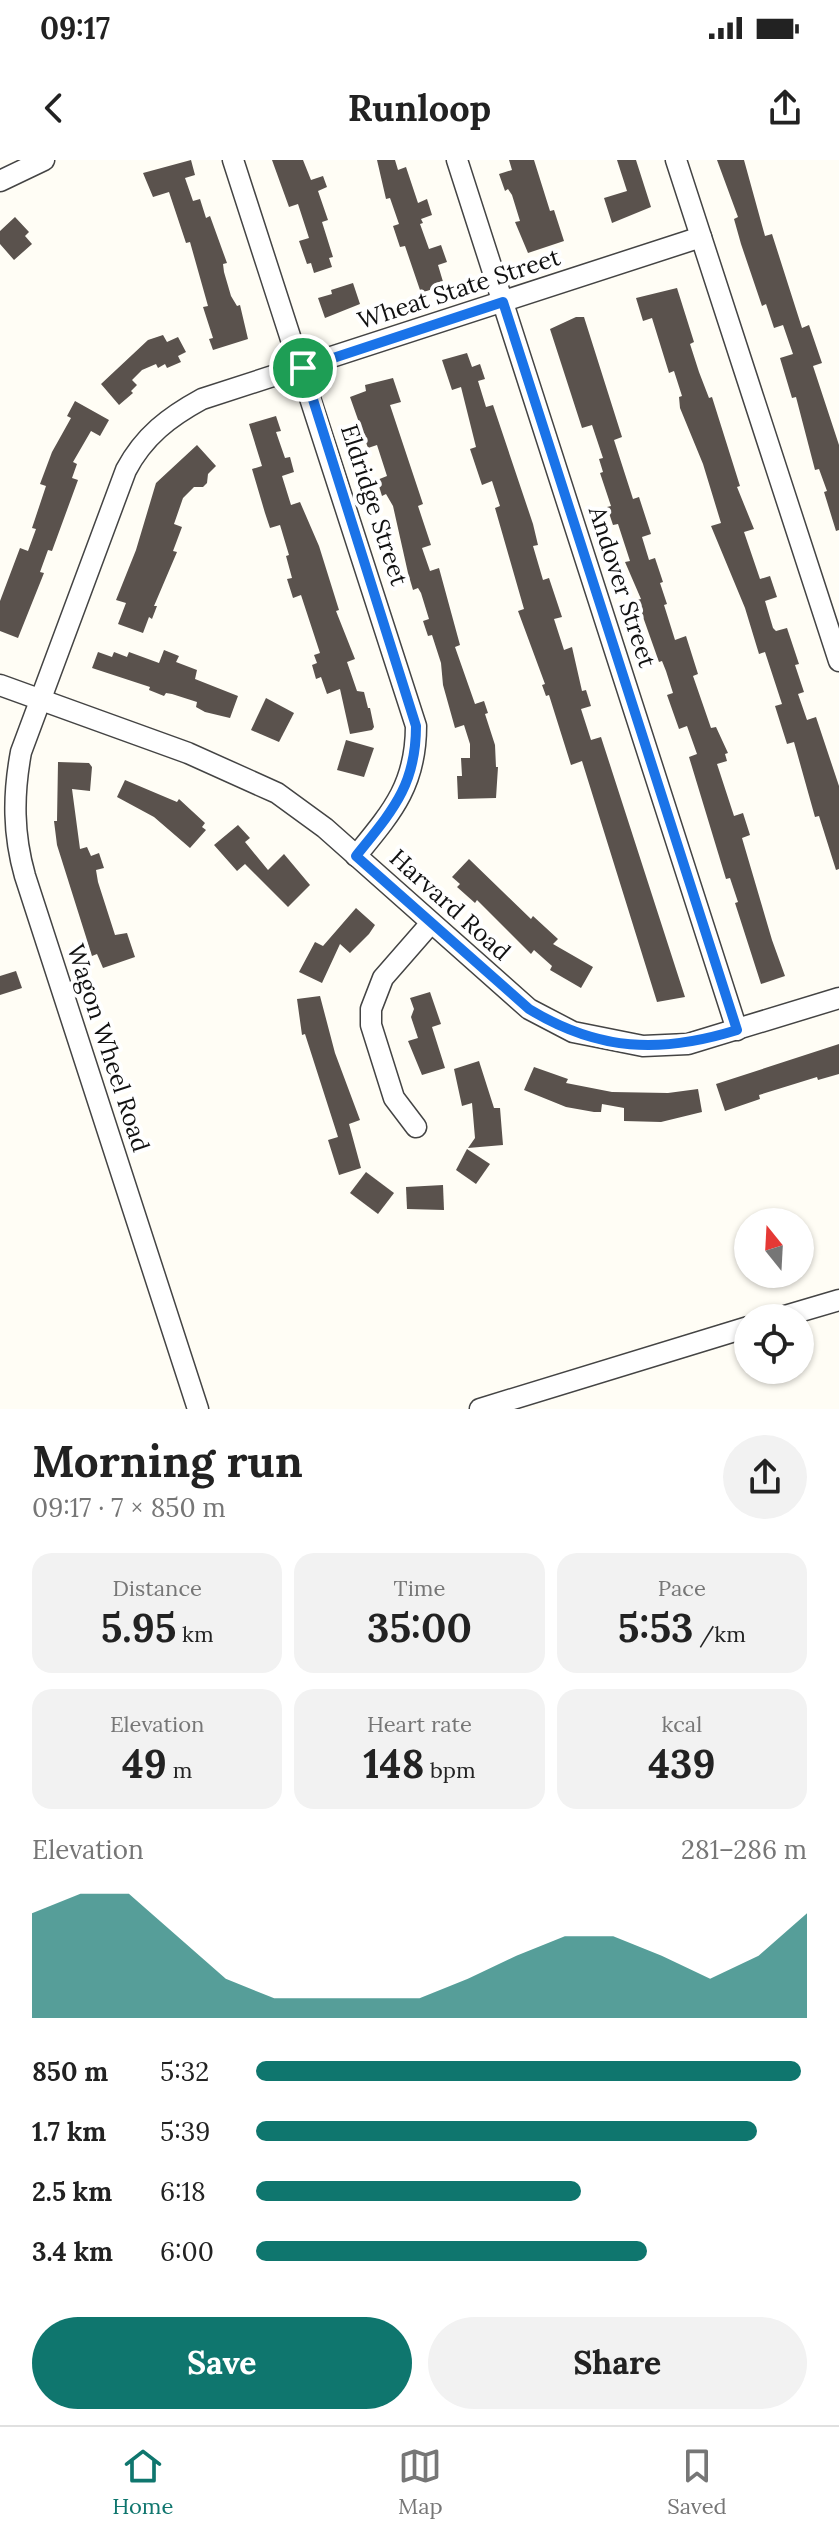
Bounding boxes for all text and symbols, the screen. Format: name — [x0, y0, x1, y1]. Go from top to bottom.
text: 09:17 — [40, 9, 110, 47]
text: Runloop — [348, 85, 491, 131]
icon: back — [32, 86, 76, 130]
icon: share — [763, 86, 807, 130]
street label: Wheat State Street — [354, 241, 565, 336]
pin — [269, 334, 337, 402]
icon: arrive — [281, 346, 325, 390]
street label: Eldridge Street — [334, 420, 415, 590]
street label: Andover Street — [582, 501, 663, 672]
street label: Harvard Road — [383, 842, 517, 967]
street label: Wagon Wheel Road — [60, 940, 157, 1156]
north arrow — [734, 1208, 814, 1288]
map controls — [734, 1208, 814, 1384]
button: locate — [734, 1304, 814, 1384]
text: Morning run — [32, 1433, 303, 1489]
button: share — [723, 1435, 807, 1519]
text: 09:17 · 7 × 850 m — [32, 1491, 226, 1524]
text: Distance — [112, 1574, 202, 1602]
text: Time — [394, 1574, 445, 1602]
text: Pace — [658, 1574, 706, 1602]
text: 5.95 — [101, 1602, 176, 1653]
text: 35:00 — [367, 1602, 472, 1653]
text: 5:53 — [618, 1602, 693, 1653]
text: km — [176, 1620, 214, 1648]
text: /km — [693, 1620, 746, 1648]
text: Elevation — [110, 1710, 204, 1738]
text: Heart rate — [367, 1710, 472, 1738]
text: kcal — [661, 1710, 702, 1738]
text: 49 — [122, 1738, 167, 1789]
text: 148 — [363, 1738, 424, 1789]
text: 439 — [648, 1738, 715, 1789]
text: m — [167, 1756, 192, 1784]
text: bpm — [424, 1756, 476, 1784]
text: Elevation — [32, 1833, 144, 1866]
text: 281–286 m — [681, 1833, 807, 1866]
text: 850 m — [32, 2055, 108, 2088]
text: 5:32 — [160, 2055, 209, 2088]
text: 1.7 km — [32, 2115, 106, 2148]
text: 5:39 — [160, 2115, 210, 2148]
text: 2.5 km — [32, 2175, 112, 2208]
text: 6:18 — [160, 2175, 206, 2208]
text: 3.4 km — [32, 2235, 113, 2268]
text: 6:00 — [160, 2235, 214, 2268]
button: Save — [32, 2317, 412, 2409]
button: Share — [428, 2317, 807, 2409]
tab: Home — [112, 2444, 173, 2520]
tab: Map — [398, 2444, 443, 2520]
tab: Saved — [667, 2444, 727, 2520]

